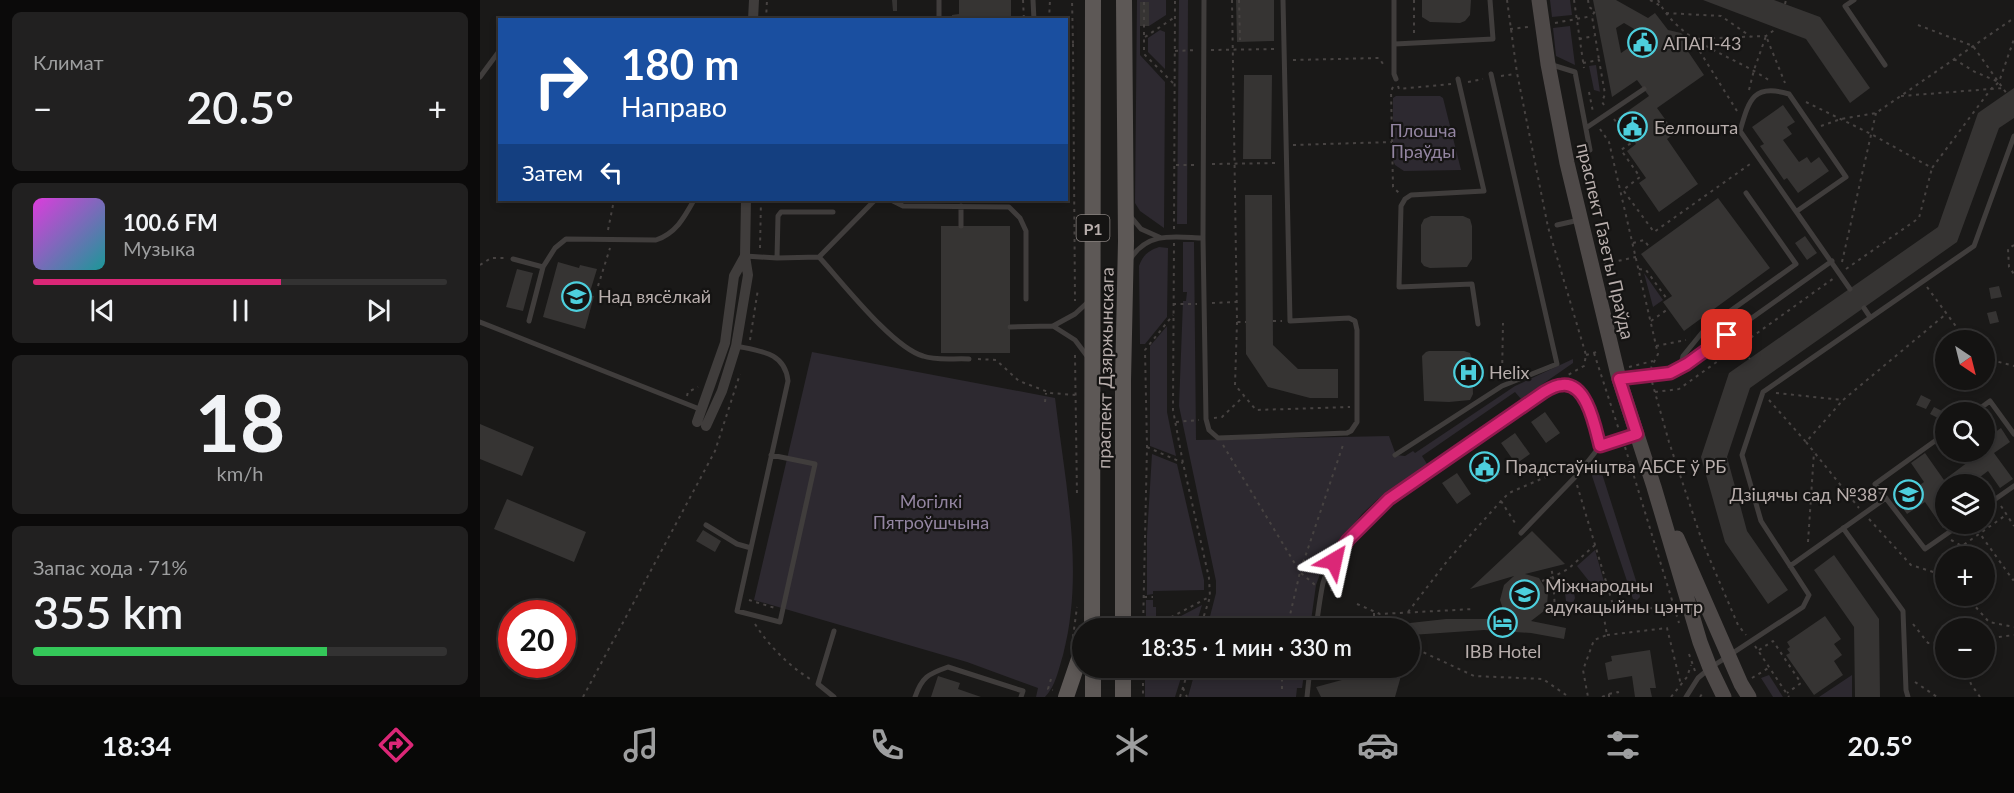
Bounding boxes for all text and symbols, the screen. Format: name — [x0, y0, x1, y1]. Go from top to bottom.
public building icon: АПАП-43 — [1626, 27, 1658, 59]
place label: АПАП-43 — [1663, 32, 1741, 54]
text: 180 m — [621, 39, 739, 89]
icon: right — [522, 42, 600, 120]
text: Климат — [33, 50, 104, 74]
text: 20.5° — [186, 80, 294, 134]
text: − — [33, 88, 52, 128]
text: + — [428, 88, 447, 128]
text: Направо — [621, 90, 727, 123]
public building icon: Белпошта — [1617, 111, 1649, 143]
place label: Белпошта — [1654, 116, 1738, 138]
park label: Плошча Праўды — [1390, 119, 1456, 162]
street label: праспект Газеты Праўда — [1573, 141, 1639, 341]
icon: left — [595, 156, 628, 189]
text: Затем — [522, 159, 583, 186]
text: 100.6 FM — [123, 209, 218, 236]
road number: Р1 — [1076, 215, 1110, 241]
text: Музыка — [123, 236, 195, 260]
street label: праспект Дзяржынскага — [1092, 267, 1118, 469]
school or university icon: Над вясёлкай — [561, 280, 593, 312]
place label: Над вясёлкай — [598, 285, 711, 307]
icon: previous — [86, 294, 119, 327]
icon: pause — [224, 294, 257, 327]
icon: next — [362, 294, 395, 327]
pin — [1701, 309, 1752, 360]
icon: arrive — [1710, 318, 1743, 351]
north arrow — [1935, 330, 1995, 390]
map controls — [1935, 330, 1995, 678]
hospital icon: Helix — [1452, 356, 1484, 388]
place label: Helix — [1489, 361, 1530, 383]
text: 18 — [195, 375, 285, 469]
button: search — [1935, 402, 1995, 462]
public building icon: Прадстаўніцтва АБСЕ ў РБ — [1468, 450, 1500, 482]
place label: Прадстаўніцтва АБСЕ ў РБ — [1505, 455, 1726, 477]
text: km/h — [217, 461, 263, 485]
button: layers — [1935, 474, 1995, 534]
school or university icon: Дзіцячы сад №387 — [1893, 478, 1925, 510]
place label: Дзіцячы сад №387 — [1729, 483, 1888, 505]
park label: Могілкі Пятроўшчына — [873, 490, 989, 533]
position arrow — [1302, 529, 1366, 593]
button: + — [1935, 546, 1995, 606]
text: Запас хода · 71% — [33, 555, 188, 579]
place label: Міжнародны адукацыйны цэнтр — [1545, 574, 1703, 617]
school or university icon: Міжнародны адукацыйны цэнтр — [1508, 579, 1540, 611]
text: 355 km — [33, 585, 183, 639]
speed limit sign: 20 — [498, 600, 576, 678]
hotel icon: IBB Hotel — [1487, 606, 1519, 638]
button: − — [1935, 618, 1995, 678]
text: 18:35 · 1 мин · 330 m — [1140, 634, 1352, 661]
place label: IBB Hotel — [1465, 640, 1541, 662]
icon: directions — [375, 724, 417, 766]
icon: music — [620, 724, 662, 766]
icon: phone — [866, 724, 908, 766]
icon: climate — [1111, 724, 1153, 766]
icon: car — [1357, 724, 1399, 766]
icon: filters — [1602, 724, 1644, 766]
text: 18:34 — [102, 729, 171, 762]
text: 20.5° — [1848, 729, 1912, 762]

